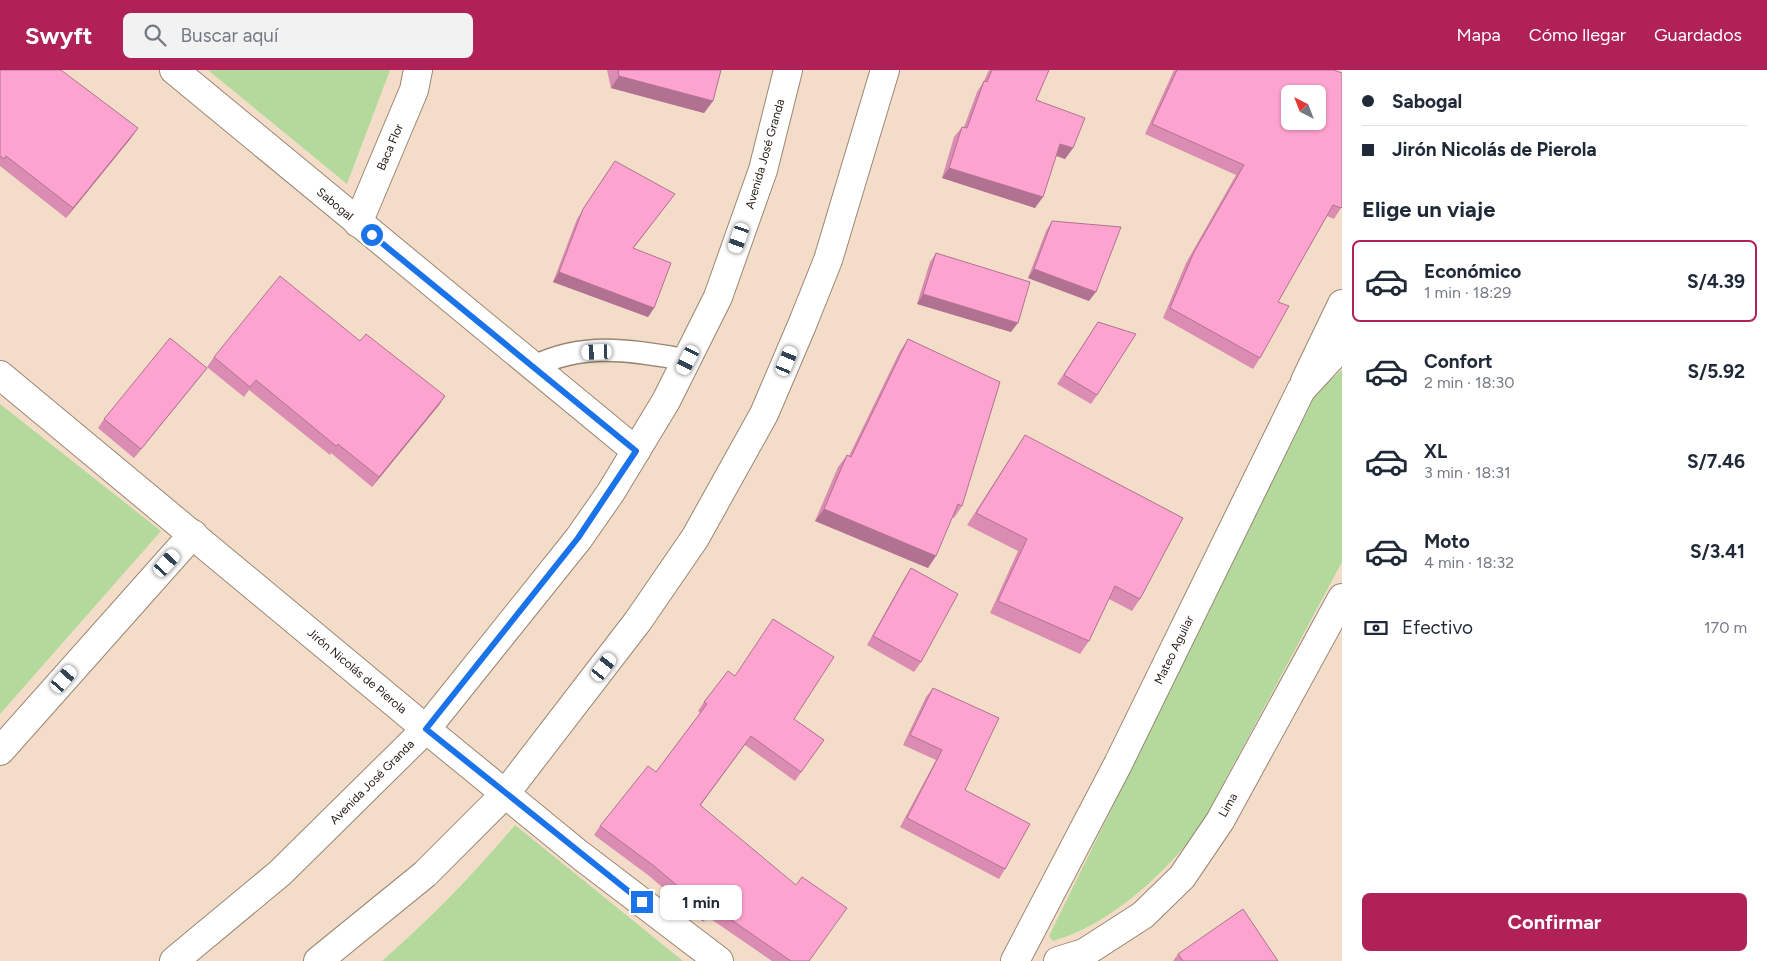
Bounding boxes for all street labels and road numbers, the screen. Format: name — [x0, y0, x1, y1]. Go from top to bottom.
street label: Avenida José Granda — [743, 97, 787, 211]
street label: Baca Flor — [374, 122, 406, 172]
street label: Sabogal — [314, 185, 356, 223]
street label: Mateo Aguilar — [1151, 613, 1197, 687]
street label: Jirón Nicolás de Pierola — [305, 625, 409, 717]
street label: Avenida José Granda — [327, 737, 417, 827]
street label: Lima — [1216, 791, 1240, 819]

